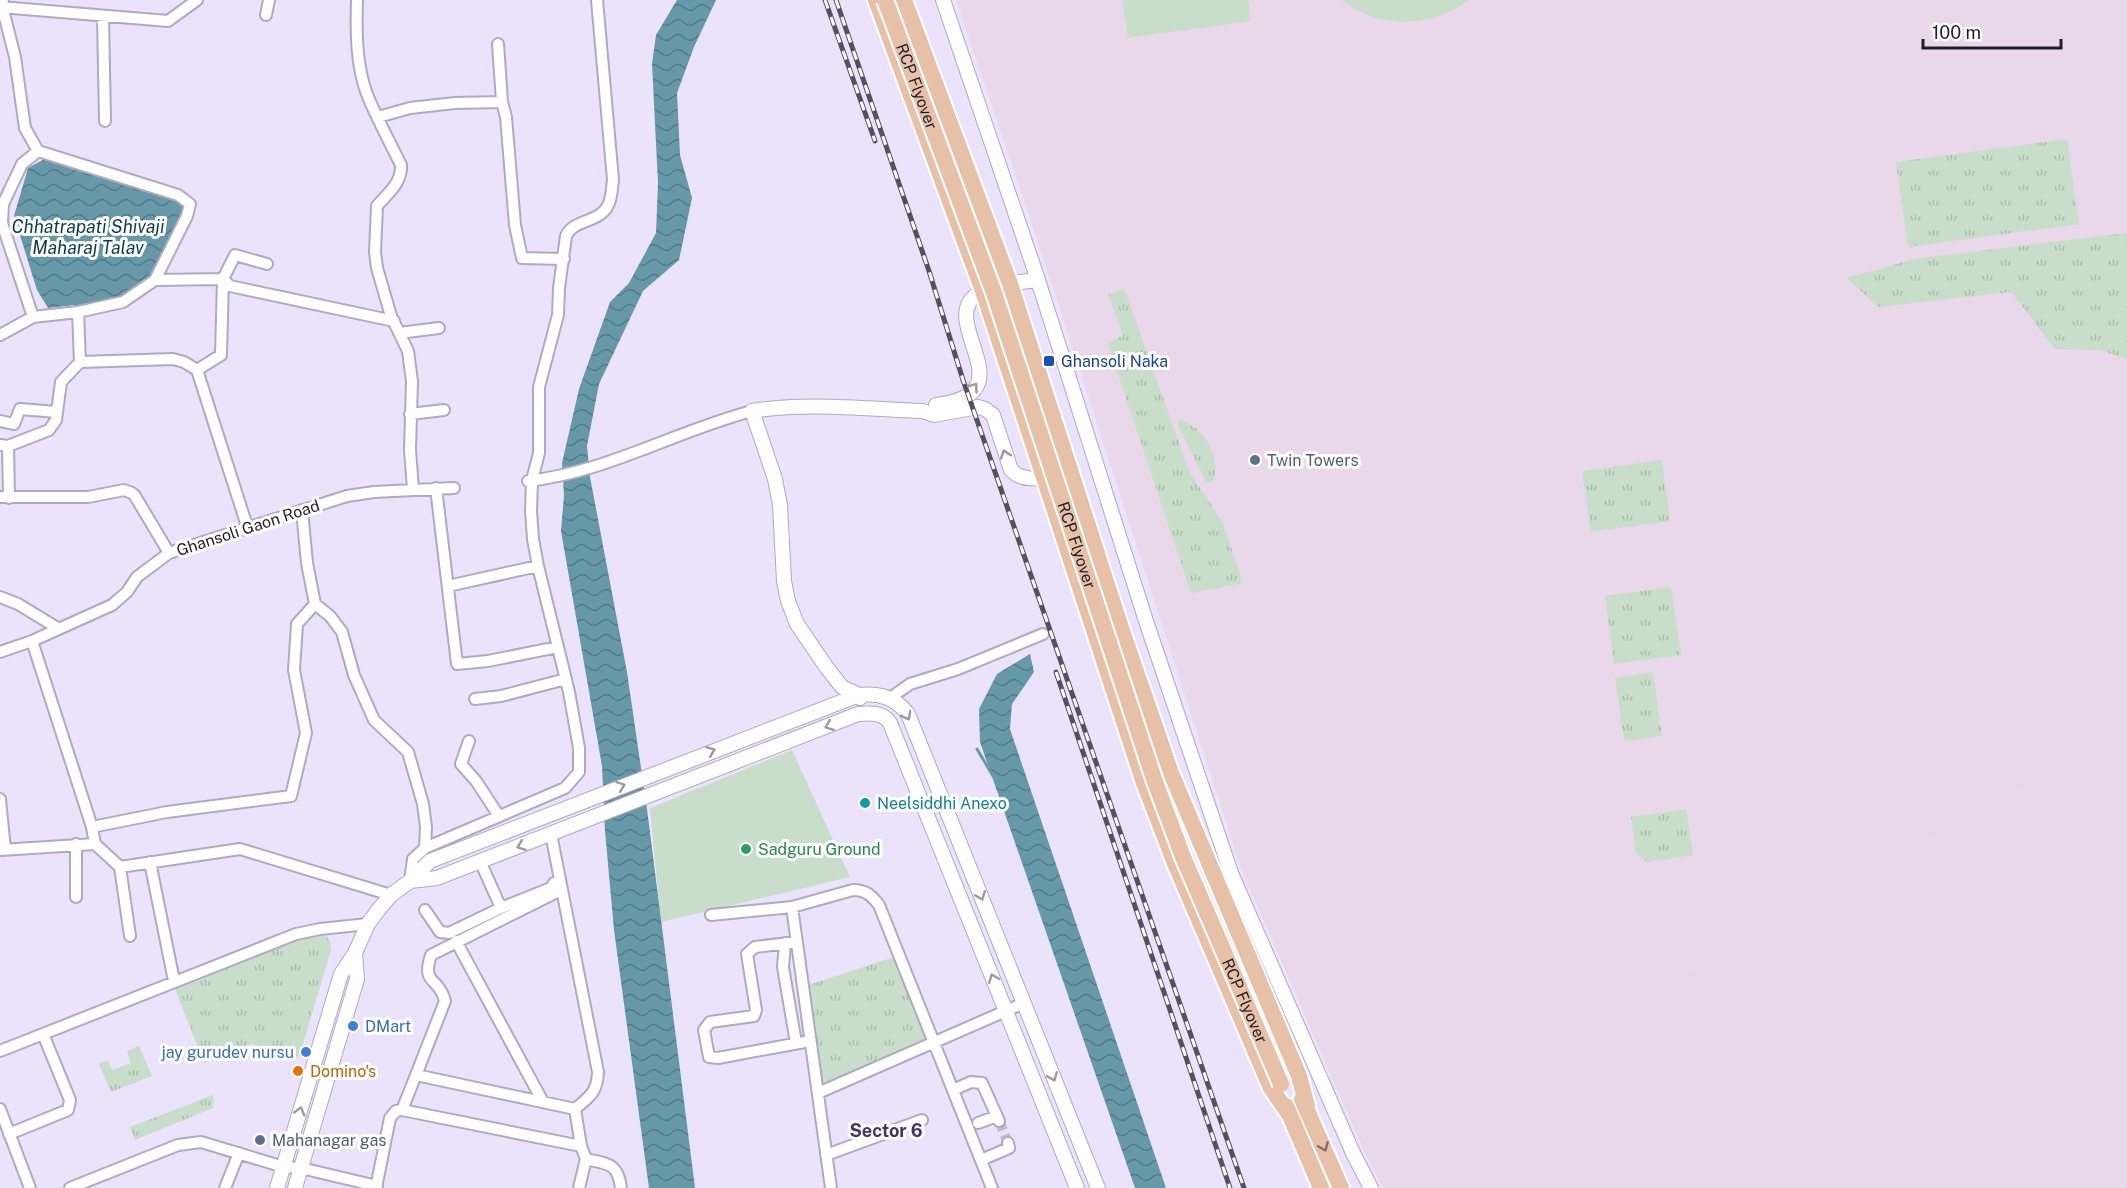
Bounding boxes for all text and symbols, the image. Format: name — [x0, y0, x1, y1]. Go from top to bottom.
scale bar — [1923, 12, 2061, 50]
text: 100 m — [1932, 22, 1981, 43]
street label: RCP Flyover — [892, 41, 942, 132]
water label: Chhatrapati Shivaji Maharaj Talav — [12, 216, 165, 258]
place label: Ghansoli Naka — [1061, 352, 1168, 371]
marker: Ghansoli Naka — [1042, 354, 1056, 368]
one-way arrow — [966, 383, 977, 394]
one-way arrow — [1000, 449, 1013, 460]
place label: Twin Towers — [1267, 451, 1358, 470]
marker: Twin Towers — [1248, 453, 1262, 467]
street label: Ghansoli Gaon Road — [174, 496, 322, 560]
street label: RCP Flyover — [1054, 499, 1100, 591]
one-way arrow — [900, 709, 911, 720]
one-way arrow — [824, 718, 835, 731]
one-way arrow — [705, 746, 716, 759]
one-way arrow — [614, 781, 625, 793]
place label: Neelsiddhi Anexo — [877, 794, 1007, 813]
marker: Neelsiddhi Anexo — [858, 796, 872, 810]
one-way arrow — [516, 838, 527, 851]
place label: Sadguru Ground — [758, 840, 881, 859]
marker: Sadguru Ground — [739, 842, 753, 856]
one-way arrow — [974, 890, 986, 901]
street label: RCP Flyover — [1218, 955, 1272, 1046]
one-way arrow — [988, 973, 1000, 984]
place label: DMart — [365, 1017, 411, 1036]
marker: DMart — [346, 1019, 360, 1033]
place label: jay gurudev nursu — [161, 1043, 294, 1062]
marker: jay gurudev nursu — [299, 1045, 313, 1059]
place label: Domino's — [310, 1062, 376, 1081]
marker: Domino's — [291, 1064, 305, 1078]
one-way arrow — [1046, 1071, 1058, 1082]
one-way arrow — [293, 1106, 305, 1116]
district label: Sector 6 — [849, 1120, 923, 1141]
place label: Mahanagar gas — [272, 1131, 386, 1150]
marker: Mahanagar gas — [253, 1133, 267, 1147]
one-way arrow — [1317, 1141, 1329, 1152]

